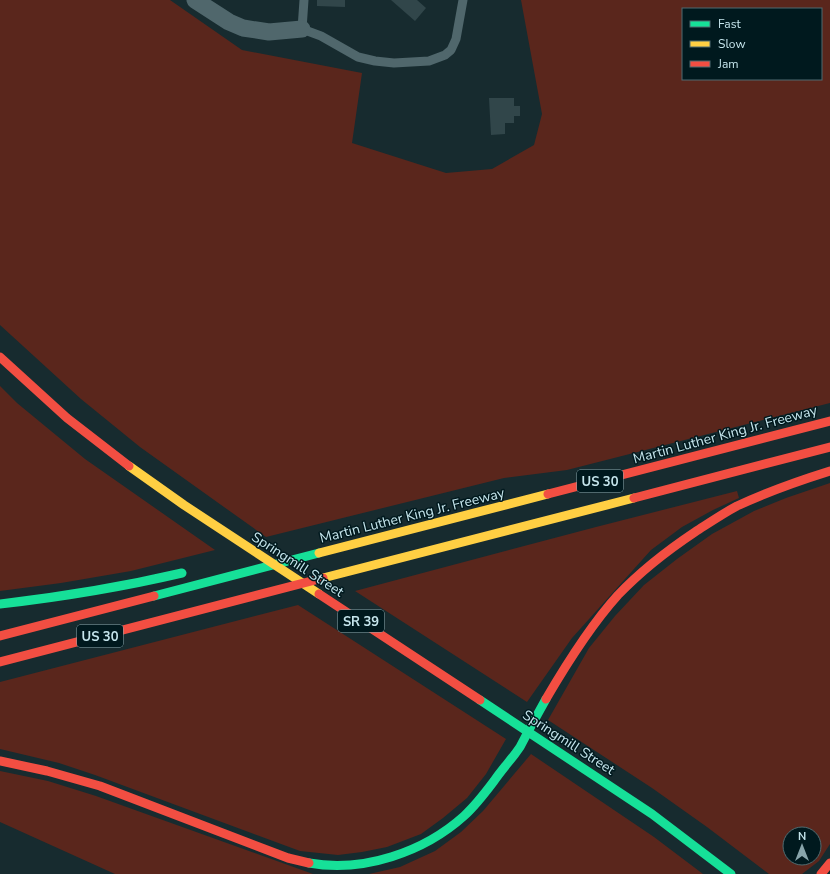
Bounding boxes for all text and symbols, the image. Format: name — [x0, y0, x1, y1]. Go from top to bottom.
legend — [682, 8, 822, 80]
text: Fast — [718, 16, 741, 32]
text: Slow — [718, 36, 746, 52]
text: Jam — [717, 56, 739, 72]
street label: Martin Luther King Jr. Freeway — [631, 401, 820, 468]
road number: US 30 — [577, 470, 623, 492]
street label: Martin Luther King Jr. Freeway — [318, 483, 507, 548]
street label: Springmill Street — [248, 527, 348, 601]
road number: SR 39 — [338, 610, 384, 632]
road number: US 30 — [77, 625, 123, 647]
street label: Springmill Street — [519, 705, 619, 779]
north arrow — [782, 826, 822, 866]
text: N — [798, 829, 806, 844]

